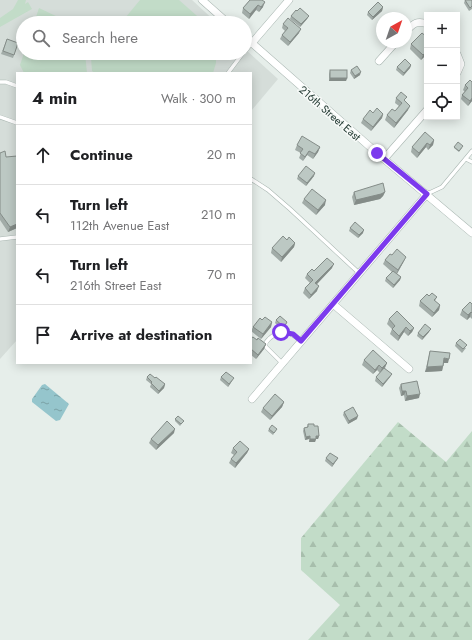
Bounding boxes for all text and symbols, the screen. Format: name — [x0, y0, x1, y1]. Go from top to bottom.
north arrow — [376, 12, 412, 48]
map controls — [424, 12, 460, 120]
button: + — [424, 12, 460, 48]
search box — [16, 16, 252, 60]
icon: search — [30, 27, 52, 49]
text: Search here — [62, 27, 138, 49]
button: − — [424, 48, 460, 84]
street label: 216th Street East — [296, 82, 365, 145]
button: locate — [424, 84, 460, 120]
text: 4 min — [32, 86, 77, 110]
text: Walk · 300 m — [161, 89, 236, 108]
icon: ahead — [32, 144, 54, 166]
text: Continue — [70, 144, 133, 166]
route end — [368, 144, 386, 162]
text: 20 m — [207, 145, 236, 164]
text: Turn left — [70, 194, 128, 216]
icon: left — [32, 204, 54, 226]
text: 210 m — [201, 205, 236, 224]
text: 112th Avenue East — [70, 216, 169, 235]
text: Turn left — [70, 254, 128, 276]
icon: left — [32, 264, 54, 286]
text: 70 m — [207, 265, 236, 284]
text: 216th Street East — [70, 276, 161, 295]
route start — [272, 323, 290, 341]
icon: arrive — [32, 324, 54, 346]
text: Arrive at destination — [70, 324, 212, 346]

